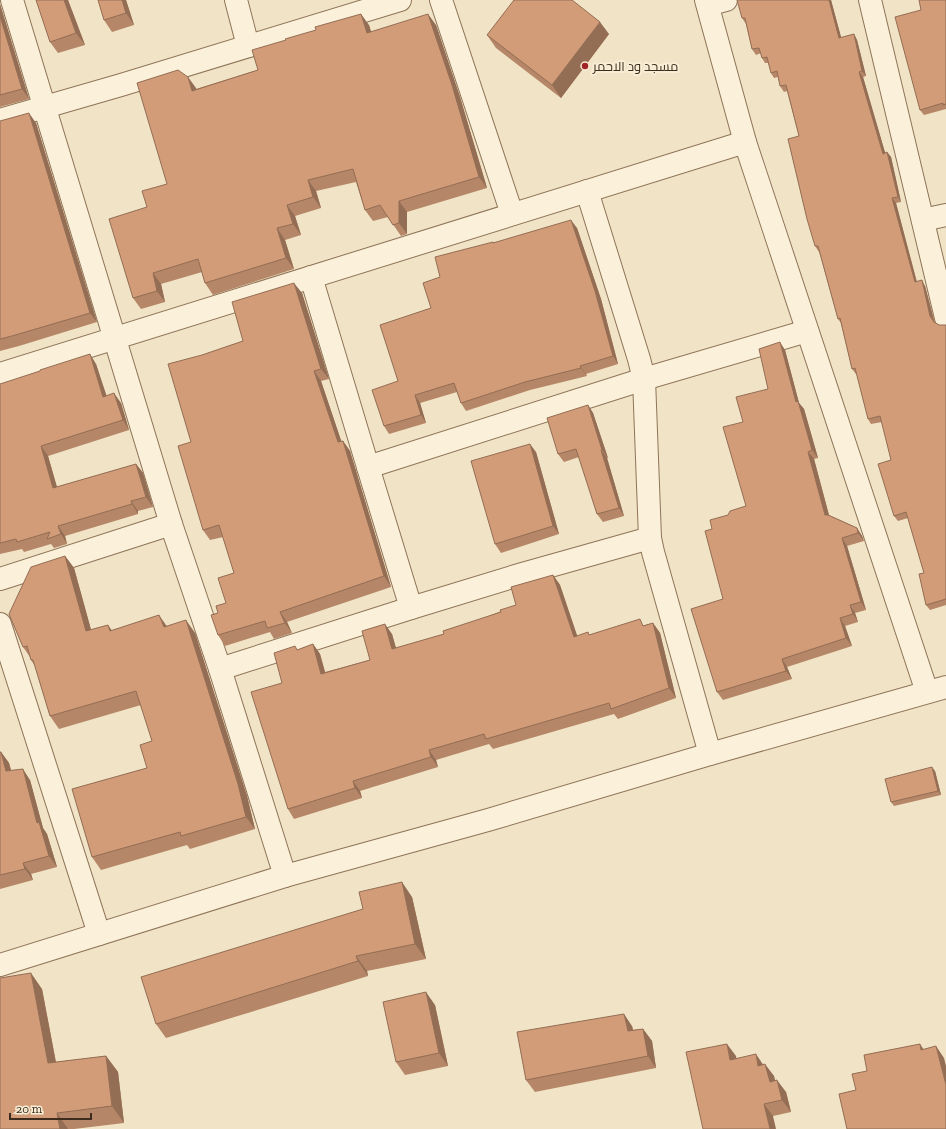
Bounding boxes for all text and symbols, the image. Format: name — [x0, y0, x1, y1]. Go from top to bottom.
place label: مسجد ود الاحمر — [592, 59, 678, 74]
marker: مسجد ود الاحمر — [580, 61, 590, 71]
scale bar — [10, 1095, 91, 1121]
text: 20 m — [16, 1102, 43, 1116]

